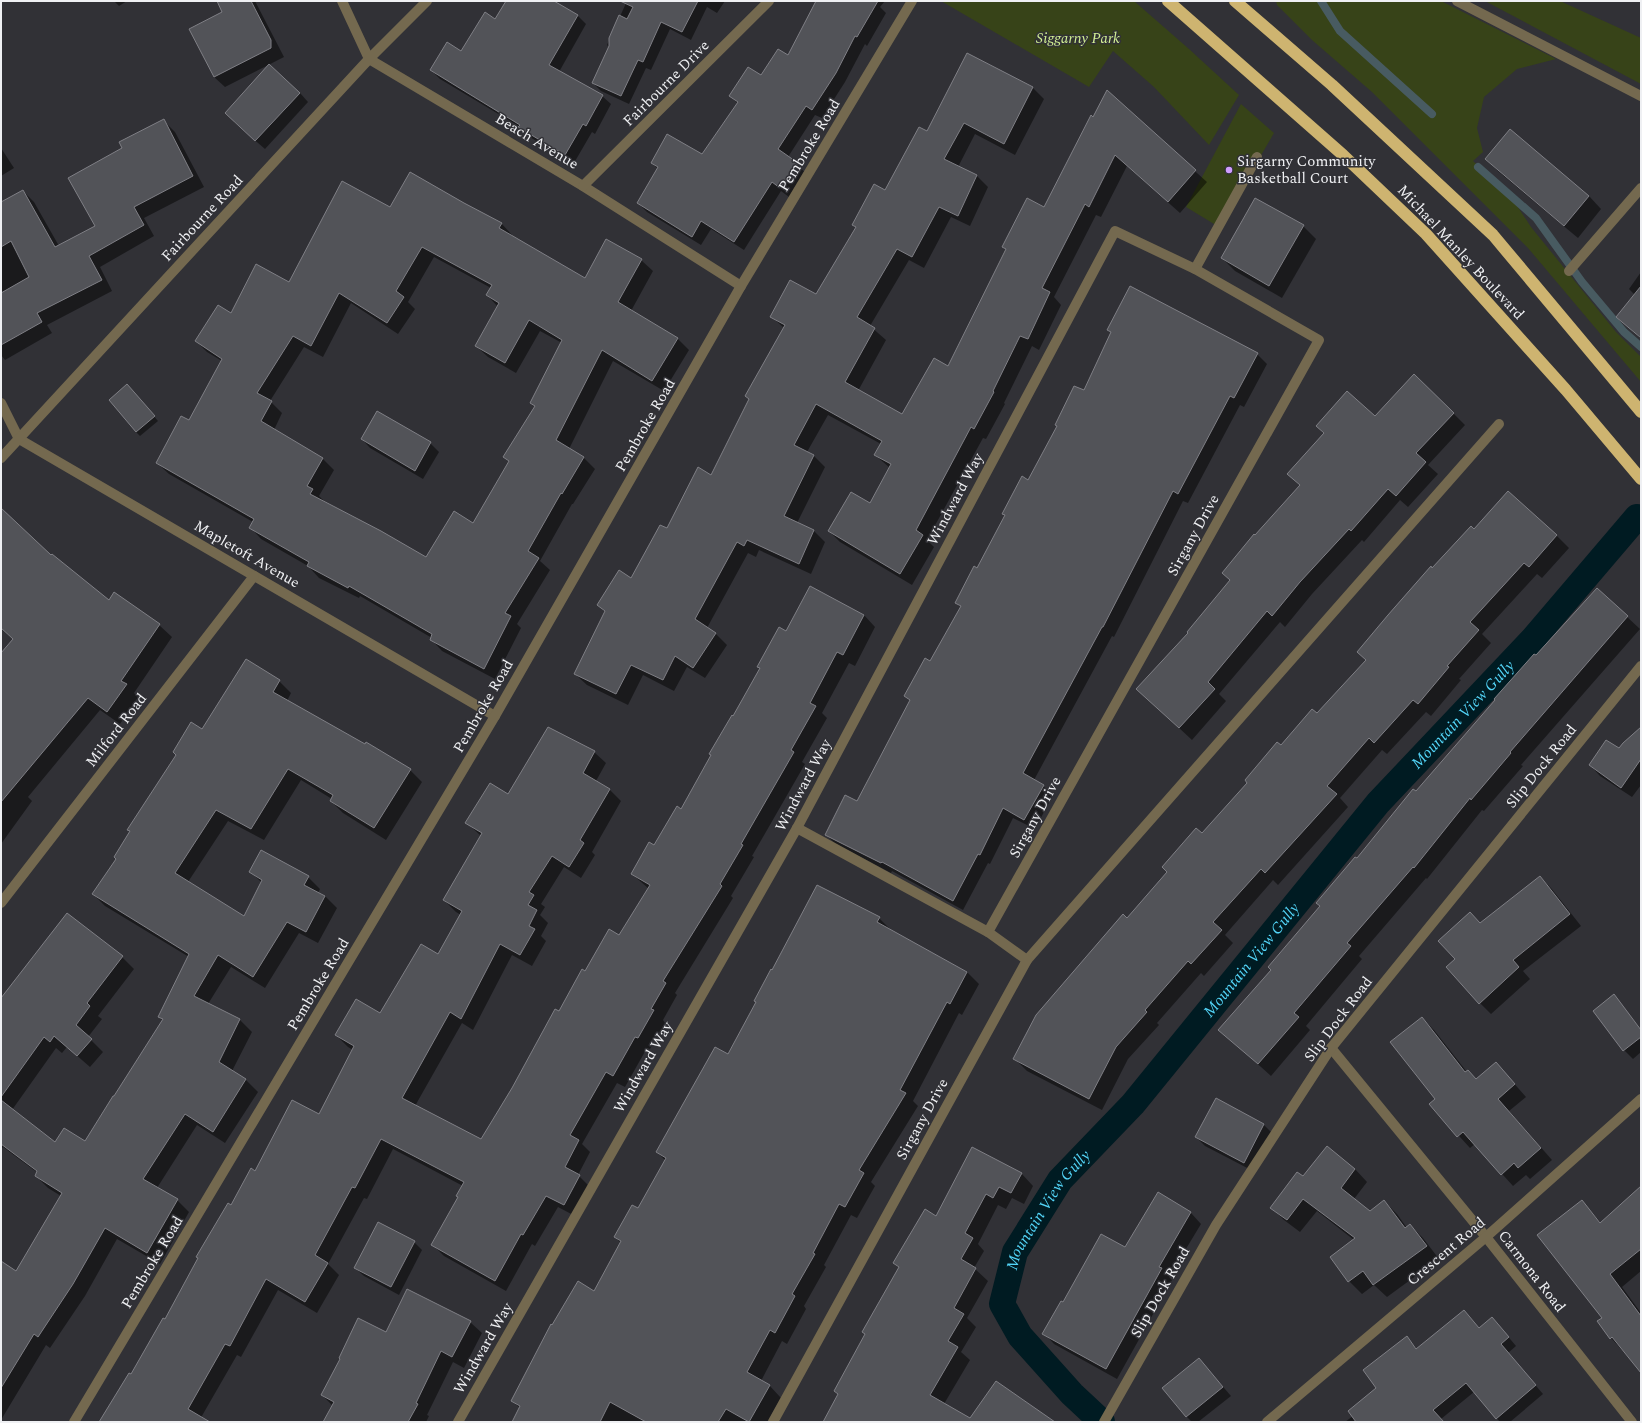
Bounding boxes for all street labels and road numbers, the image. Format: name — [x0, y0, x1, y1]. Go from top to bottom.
street label: Fairbourne Drive — [618, 35, 715, 132]
street label: Pembroke Road — [773, 94, 846, 196]
street label: Beach Avenue — [491, 107, 583, 175]
street label: Fairbourne Road — [156, 170, 249, 267]
street label: Michael Manley Boulevard — [1392, 179, 1530, 325]
street label: Pembroke Road — [609, 374, 682, 476]
street label: Windward Way — [921, 448, 990, 550]
street label: Sirgany Drive — [1161, 490, 1225, 580]
street label: Mapletoft Avenue — [189, 515, 304, 594]
street label: Pembroke Road — [447, 655, 520, 757]
street label: Milford Road — [80, 688, 153, 772]
street label: Slip Dock Road — [1500, 719, 1582, 813]
street label: Windward Way — [769, 734, 838, 836]
street label: Sirgany Drive — [1003, 772, 1067, 862]
street label: Pembroke Road — [282, 933, 355, 1035]
street label: Slip Dock Road — [1298, 972, 1378, 1067]
street label: Windward Way — [608, 1017, 679, 1117]
street label: Sirgany Drive — [890, 1074, 954, 1164]
street label: Pembroke Road — [116, 1211, 189, 1313]
street label: Crescent Road — [1402, 1212, 1491, 1291]
street label: Carmona Road — [1492, 1225, 1571, 1317]
street label: Slip Dock Road — [1125, 1242, 1196, 1342]
street label: Windward Way — [448, 1298, 519, 1398]

